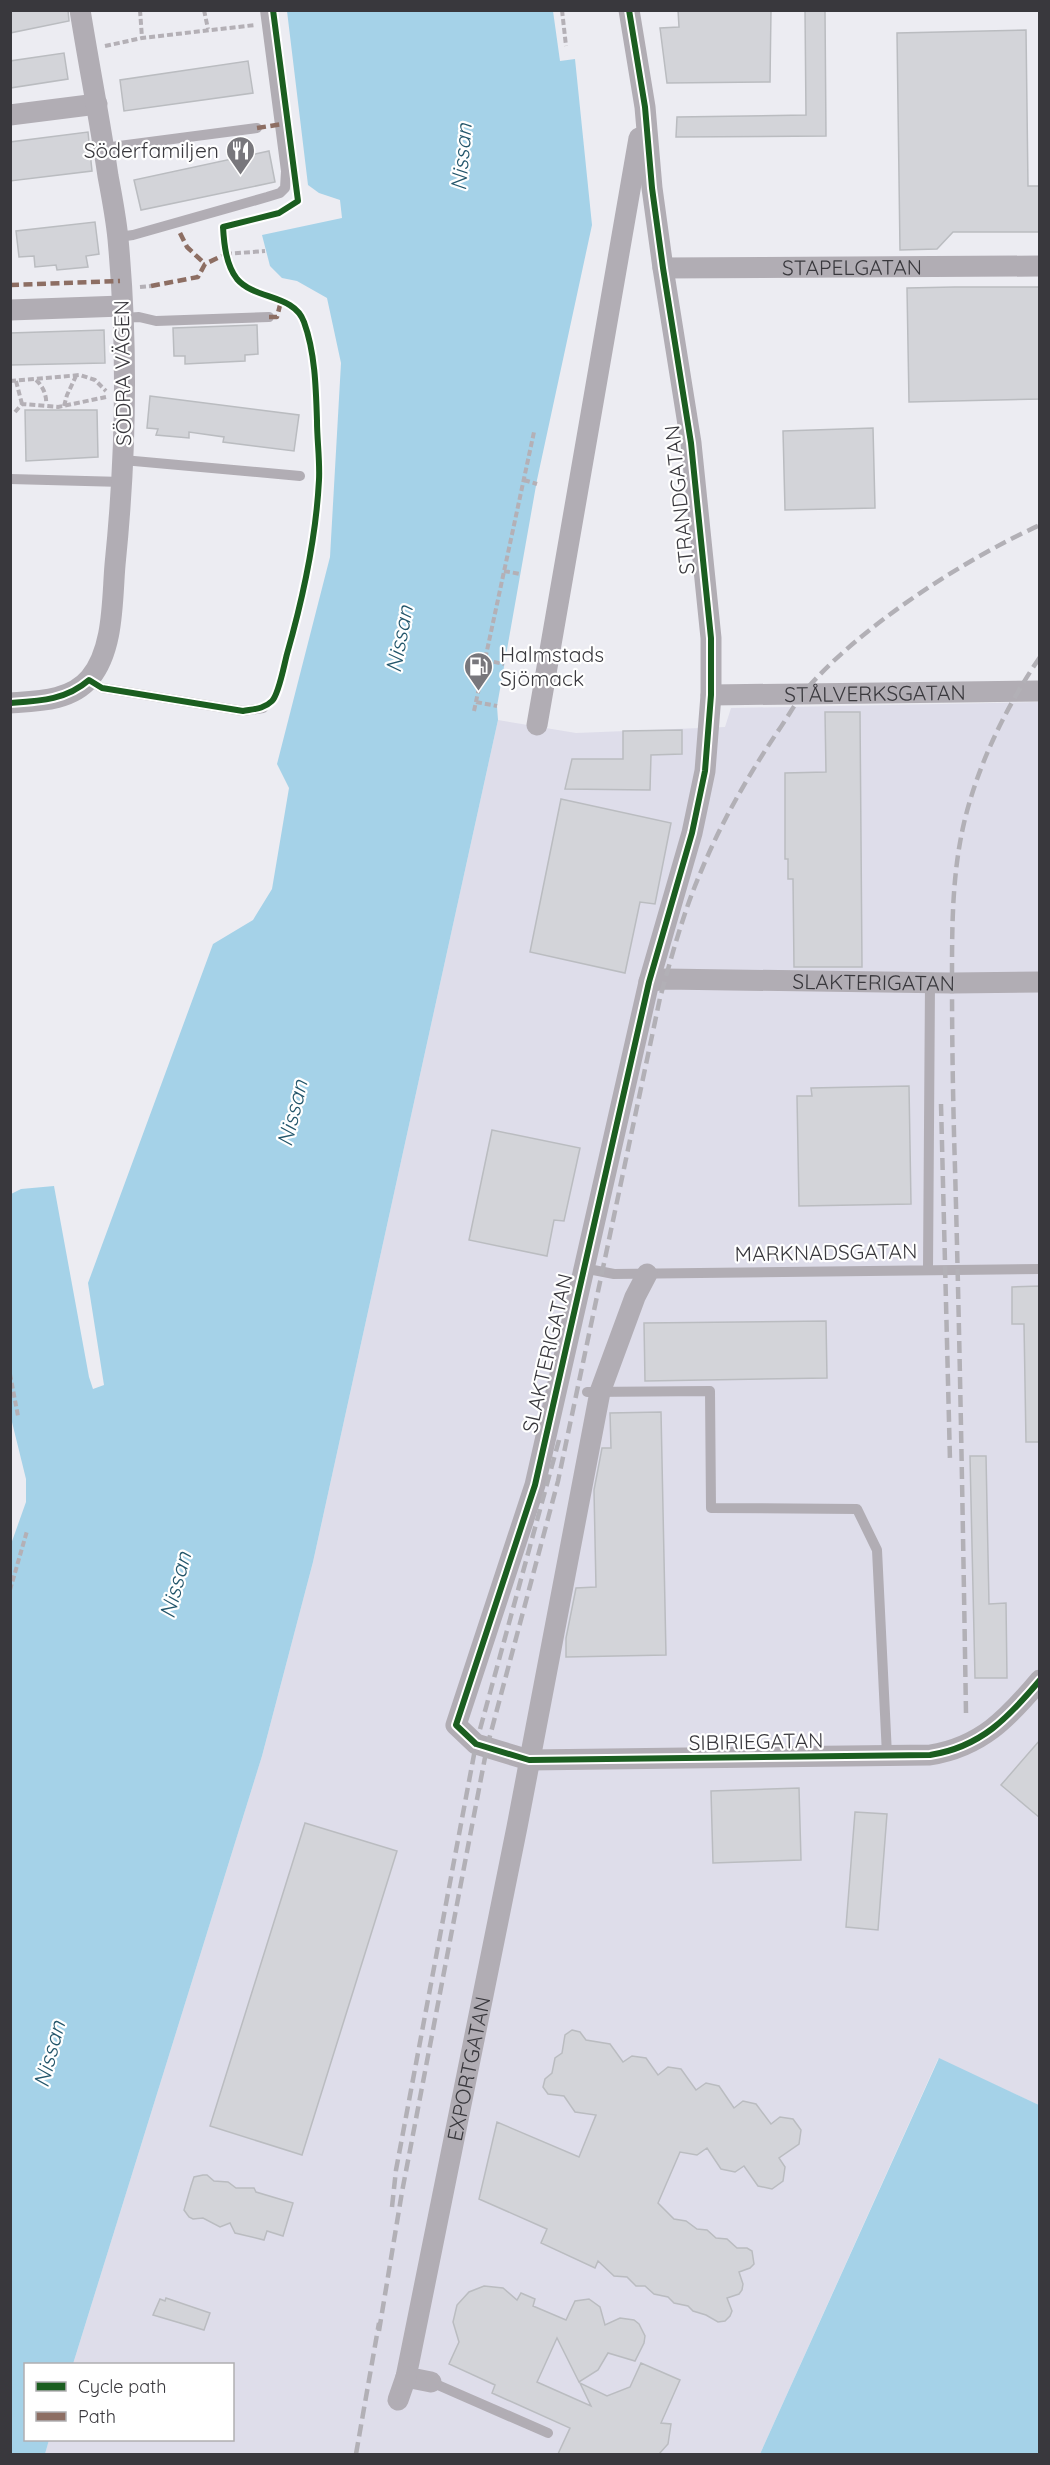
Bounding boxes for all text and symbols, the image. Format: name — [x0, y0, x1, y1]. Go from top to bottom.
water label: Nissan — [444, 121, 478, 192]
restaurant icon: Söderfamiljen — [224, 134, 256, 176]
place label: Söderfamiljen — [84, 137, 219, 163]
street label: STAPELGATAN — [782, 254, 922, 280]
street label: SÖDRA VÄGEN — [108, 300, 136, 446]
street label: STRANDGATAN — [658, 424, 700, 576]
water label: Nissan — [379, 602, 419, 675]
place label: Halmstads Sjömack — [500, 641, 604, 691]
fuel station icon: Halmstads Sjömack — [463, 650, 495, 692]
street label: STÅLVERKSGATAN — [784, 679, 966, 707]
street label: SLAKTERIGATAN — [792, 968, 955, 996]
water label: Nissan — [270, 1076, 314, 1149]
street label: MARKNADSGATAN — [734, 1237, 918, 1267]
street label: SLAKTERIGATAN — [516, 1271, 578, 1435]
water label: Nissan — [153, 1548, 198, 1621]
street label: SIBIRIEGATAN — [688, 1727, 824, 1755]
street label: EXPORTGATAN — [441, 1994, 496, 2143]
water label: Nissan — [27, 2017, 72, 2090]
legend — [24, 2363, 234, 2441]
text: Cycle path — [78, 2375, 166, 2398]
text: Path — [78, 2405, 116, 2428]

